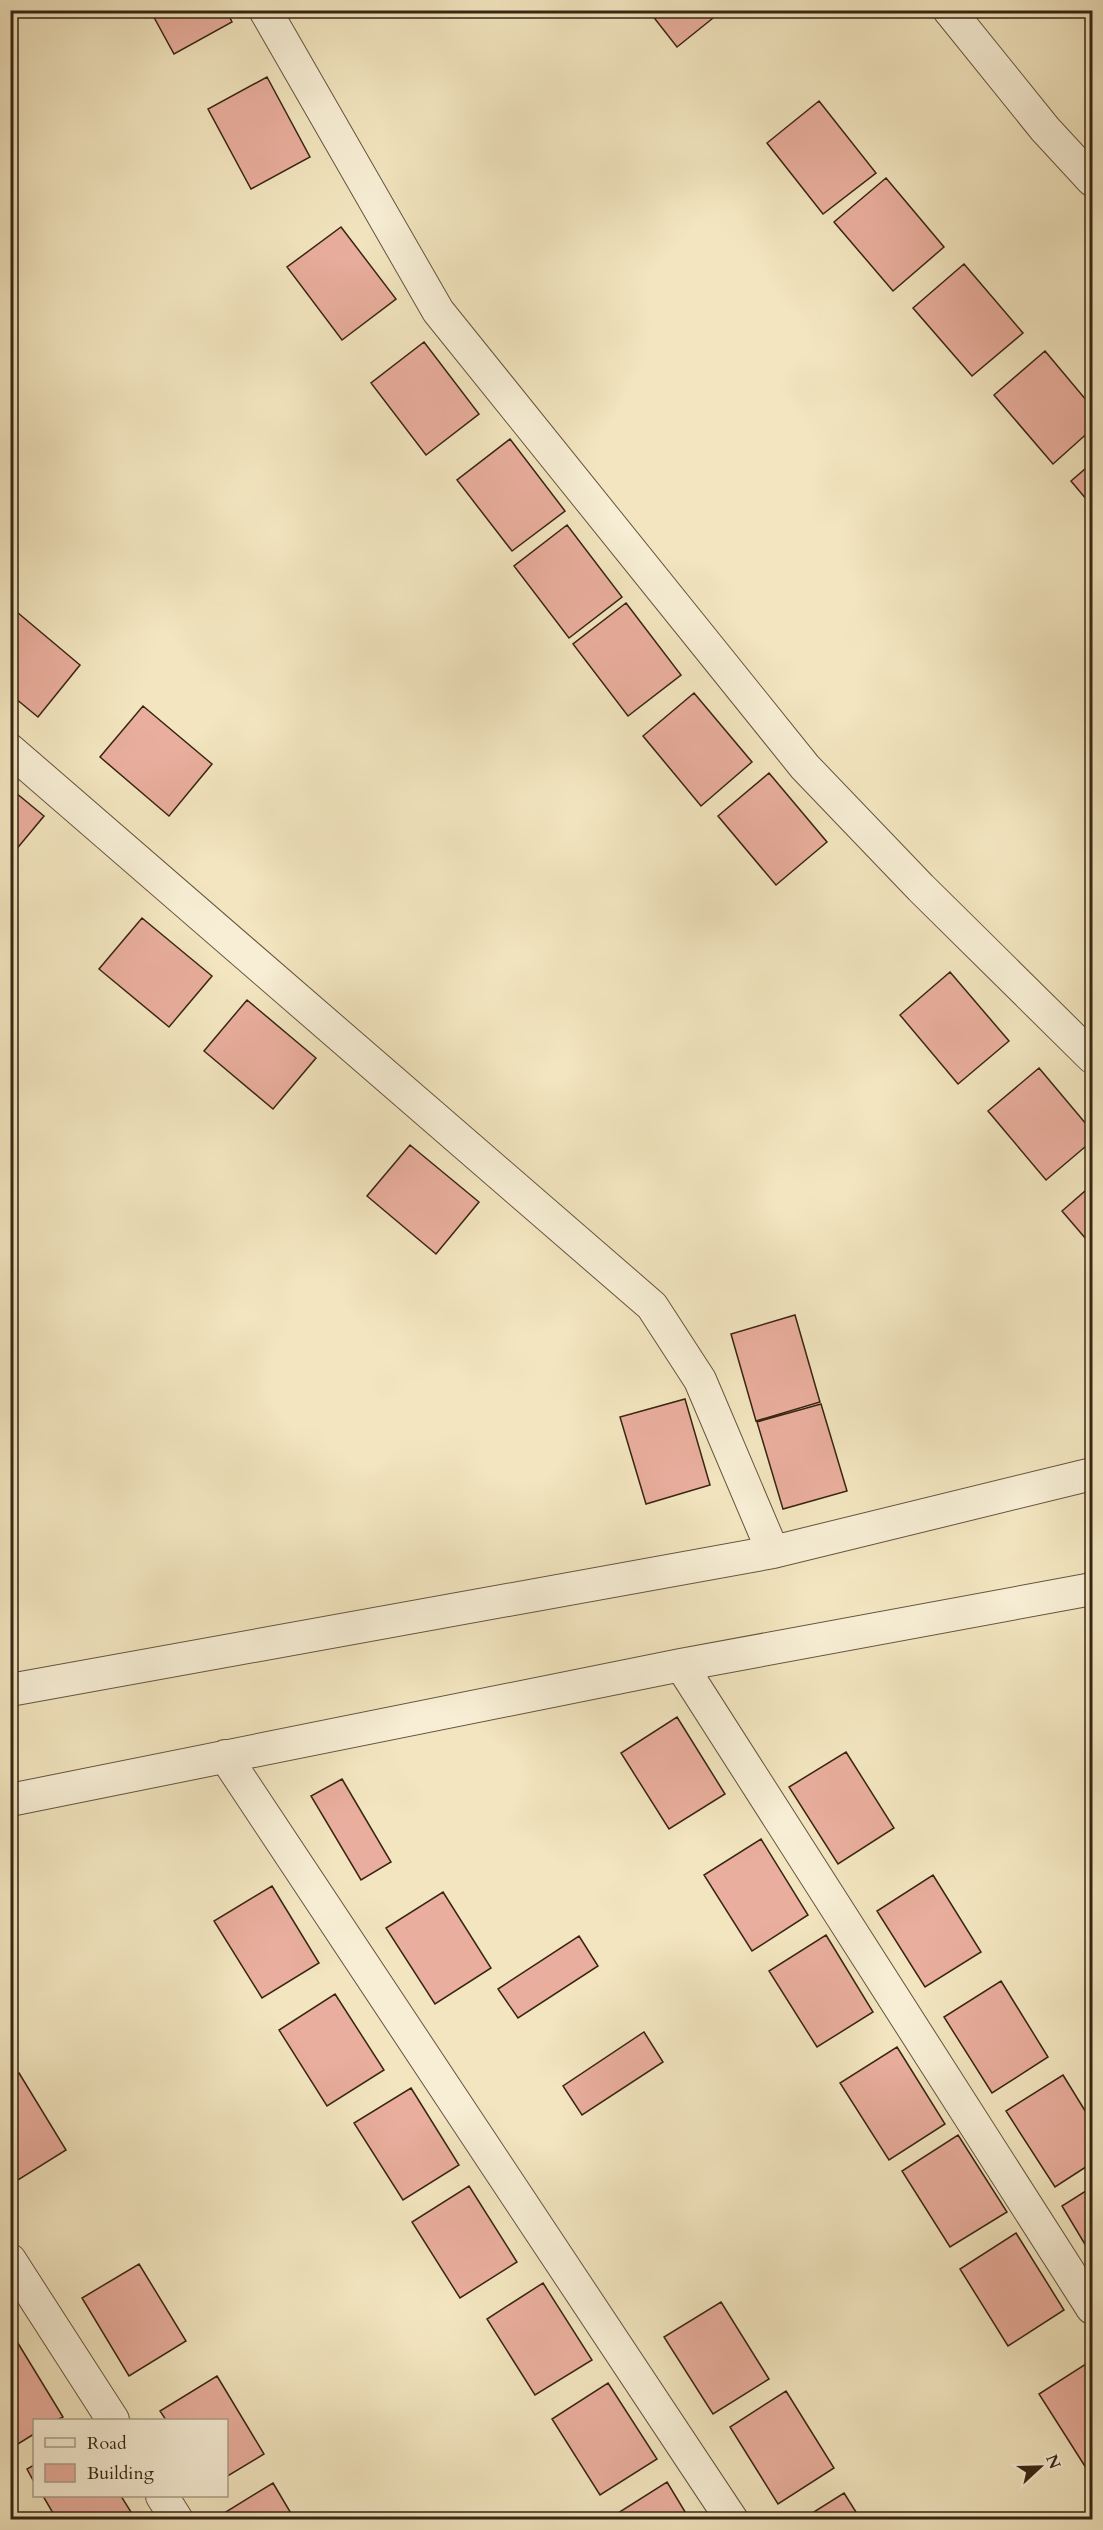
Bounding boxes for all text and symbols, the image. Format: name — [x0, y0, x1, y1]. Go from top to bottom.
legend — [33, 2419, 228, 2497]
text: Road — [87, 2431, 127, 2456]
north arrow — [1010, 2437, 1070, 2497]
text: N — [1040, 2451, 1066, 2472]
text: Building — [87, 2461, 155, 2486]

